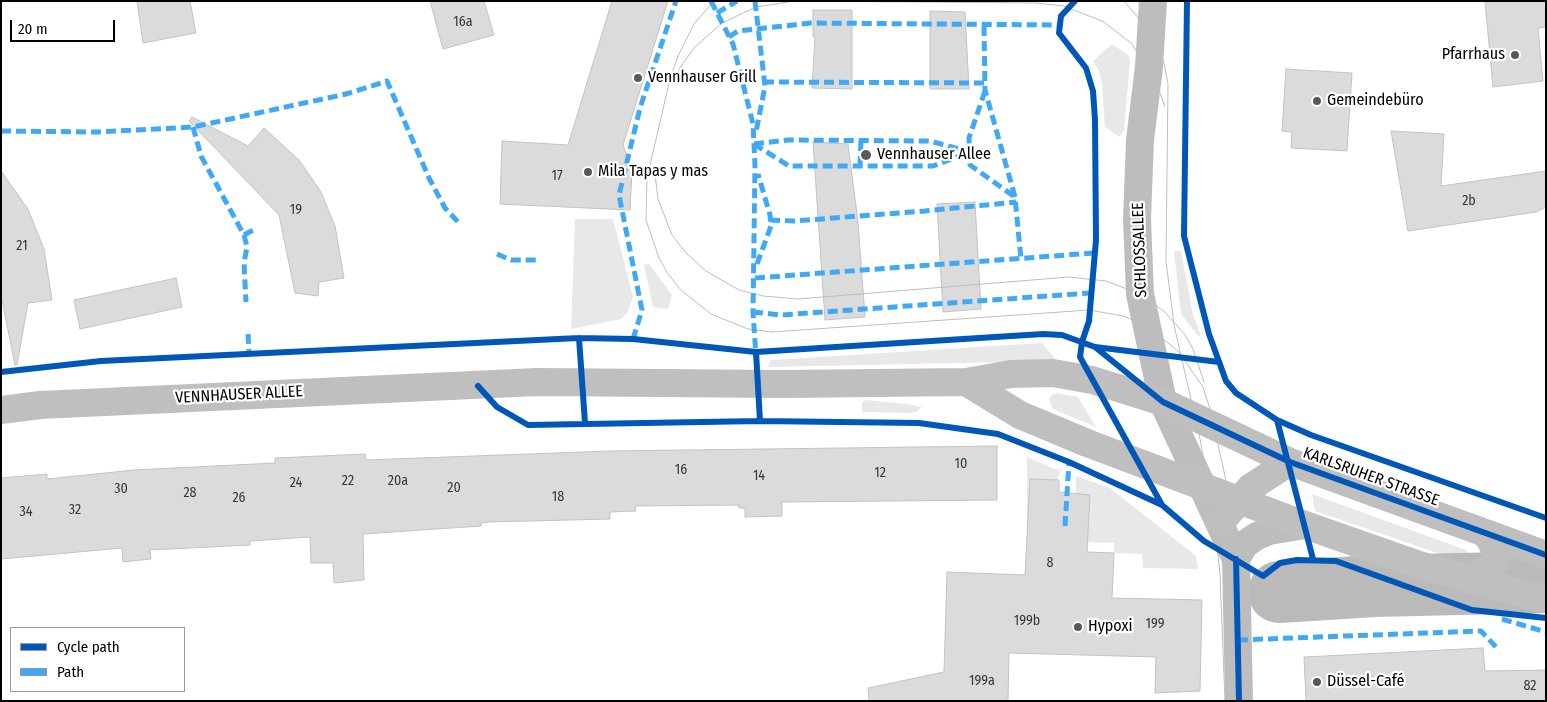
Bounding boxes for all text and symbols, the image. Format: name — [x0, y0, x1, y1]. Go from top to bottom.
scale bar — [12, 10, 118, 42]
house number: 16a — [453, 14, 473, 30]
text: 20 m — [18, 20, 48, 38]
place label: Pfarrhaus — [1442, 45, 1505, 65]
marker: Pfarrhaus — [1509, 49, 1521, 61]
place label: Vennhauser Grill — [648, 68, 756, 88]
marker: Vennhauser Grill — [632, 72, 644, 84]
place label: Gemeindebüro — [1327, 91, 1424, 111]
marker: Gemeindebüro — [1311, 95, 1323, 107]
place label: Vennhauser Allee — [877, 145, 991, 165]
marker: Vennhauser Allee — [859, 148, 873, 162]
place label: Mila Tapas y mas — [598, 162, 708, 182]
marker: Mila Tapas y mas — [582, 166, 594, 178]
house number: 17 — [551, 168, 563, 184]
house number: 2b — [1462, 193, 1476, 209]
house number: 19 — [290, 202, 302, 218]
street label: SCHLOSSALLEE — [1129, 202, 1151, 298]
house number: 21 — [16, 238, 28, 254]
street label: VENNHAUSER ALLEE — [175, 382, 303, 408]
street label: KARLSRUHER STRASSE — [1300, 443, 1442, 511]
house number: 10 — [955, 456, 967, 472]
house number: 16 — [675, 462, 687, 478]
house number: 12 — [874, 465, 886, 481]
house number: 14 — [753, 468, 765, 484]
house number: 22 — [342, 473, 354, 489]
house number: 20a — [388, 473, 408, 489]
house number: 24 — [290, 475, 302, 491]
house number: 20 — [447, 480, 461, 496]
house number: 30 — [114, 481, 128, 497]
house number: 28 — [183, 485, 197, 501]
house number: 18 — [552, 489, 564, 505]
house number: 26 — [232, 490, 246, 506]
house number: 32 — [69, 502, 81, 518]
house number: 34 — [19, 504, 33, 520]
house number: 8 — [1047, 555, 1053, 571]
house number: 199b — [1014, 613, 1040, 629]
house number: 199 — [1145, 616, 1165, 632]
place label: Hypoxi — [1088, 617, 1133, 637]
marker: Hypoxi — [1072, 621, 1084, 633]
legend — [10, 627, 185, 692]
text: Cycle path — [57, 638, 120, 656]
text: Path — [57, 663, 84, 681]
place label: Düssel-Café — [1327, 672, 1404, 692]
house number: 199a — [969, 673, 995, 689]
marker: Düssel-Café — [1311, 676, 1323, 688]
house number: 82 — [1523, 678, 1537, 694]

